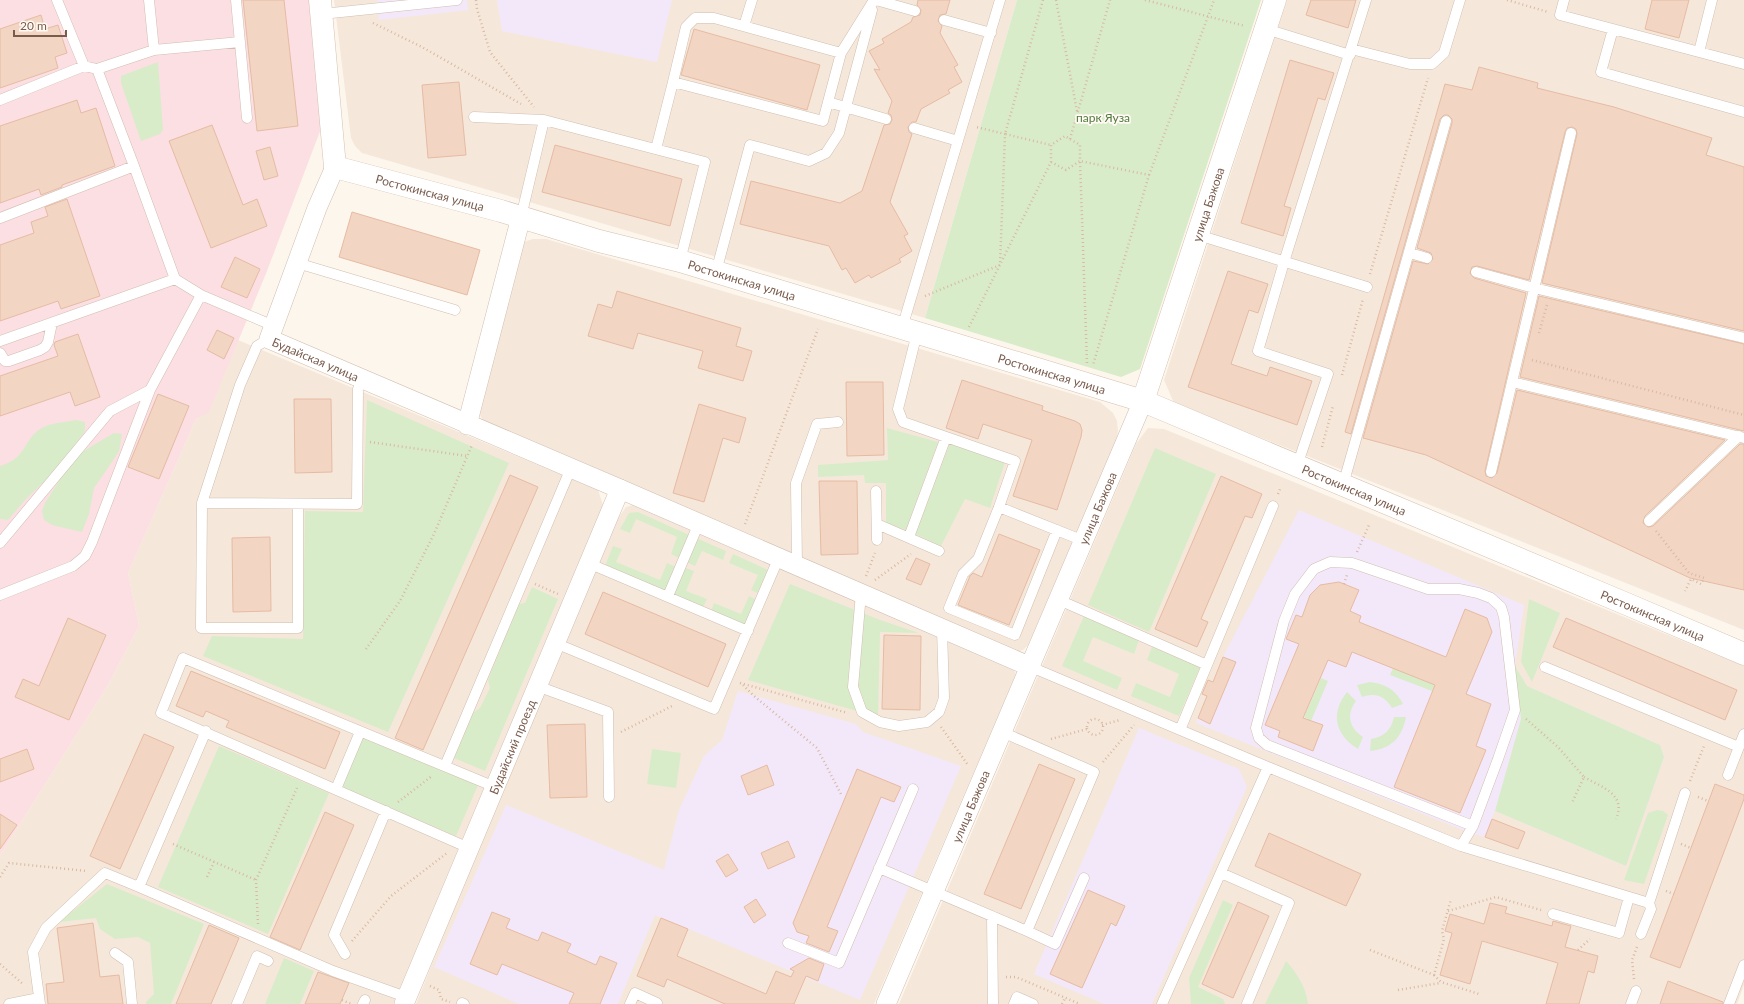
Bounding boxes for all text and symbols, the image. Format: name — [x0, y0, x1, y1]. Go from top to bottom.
scale bar — [14, 12, 66, 38]
text: 20 m — [20, 18, 47, 33]
park label: парк Яуза — [1076, 110, 1130, 125]
street label: улица Бажова — [1189, 165, 1227, 243]
street label: Ростокинская улица — [374, 171, 486, 214]
street label: Ростокинская улица — [686, 256, 798, 303]
street label: Будайская улица — [270, 334, 361, 384]
street label: Ростокинская улица — [996, 350, 1108, 397]
street label: Ростокинская улица — [1300, 461, 1409, 518]
street label: улица Бажова — [1075, 470, 1119, 547]
street label: Ростокинская улица — [1598, 586, 1707, 644]
street label: Будайский проезд — [485, 697, 539, 796]
street label: улица Бажова — [948, 768, 992, 845]

